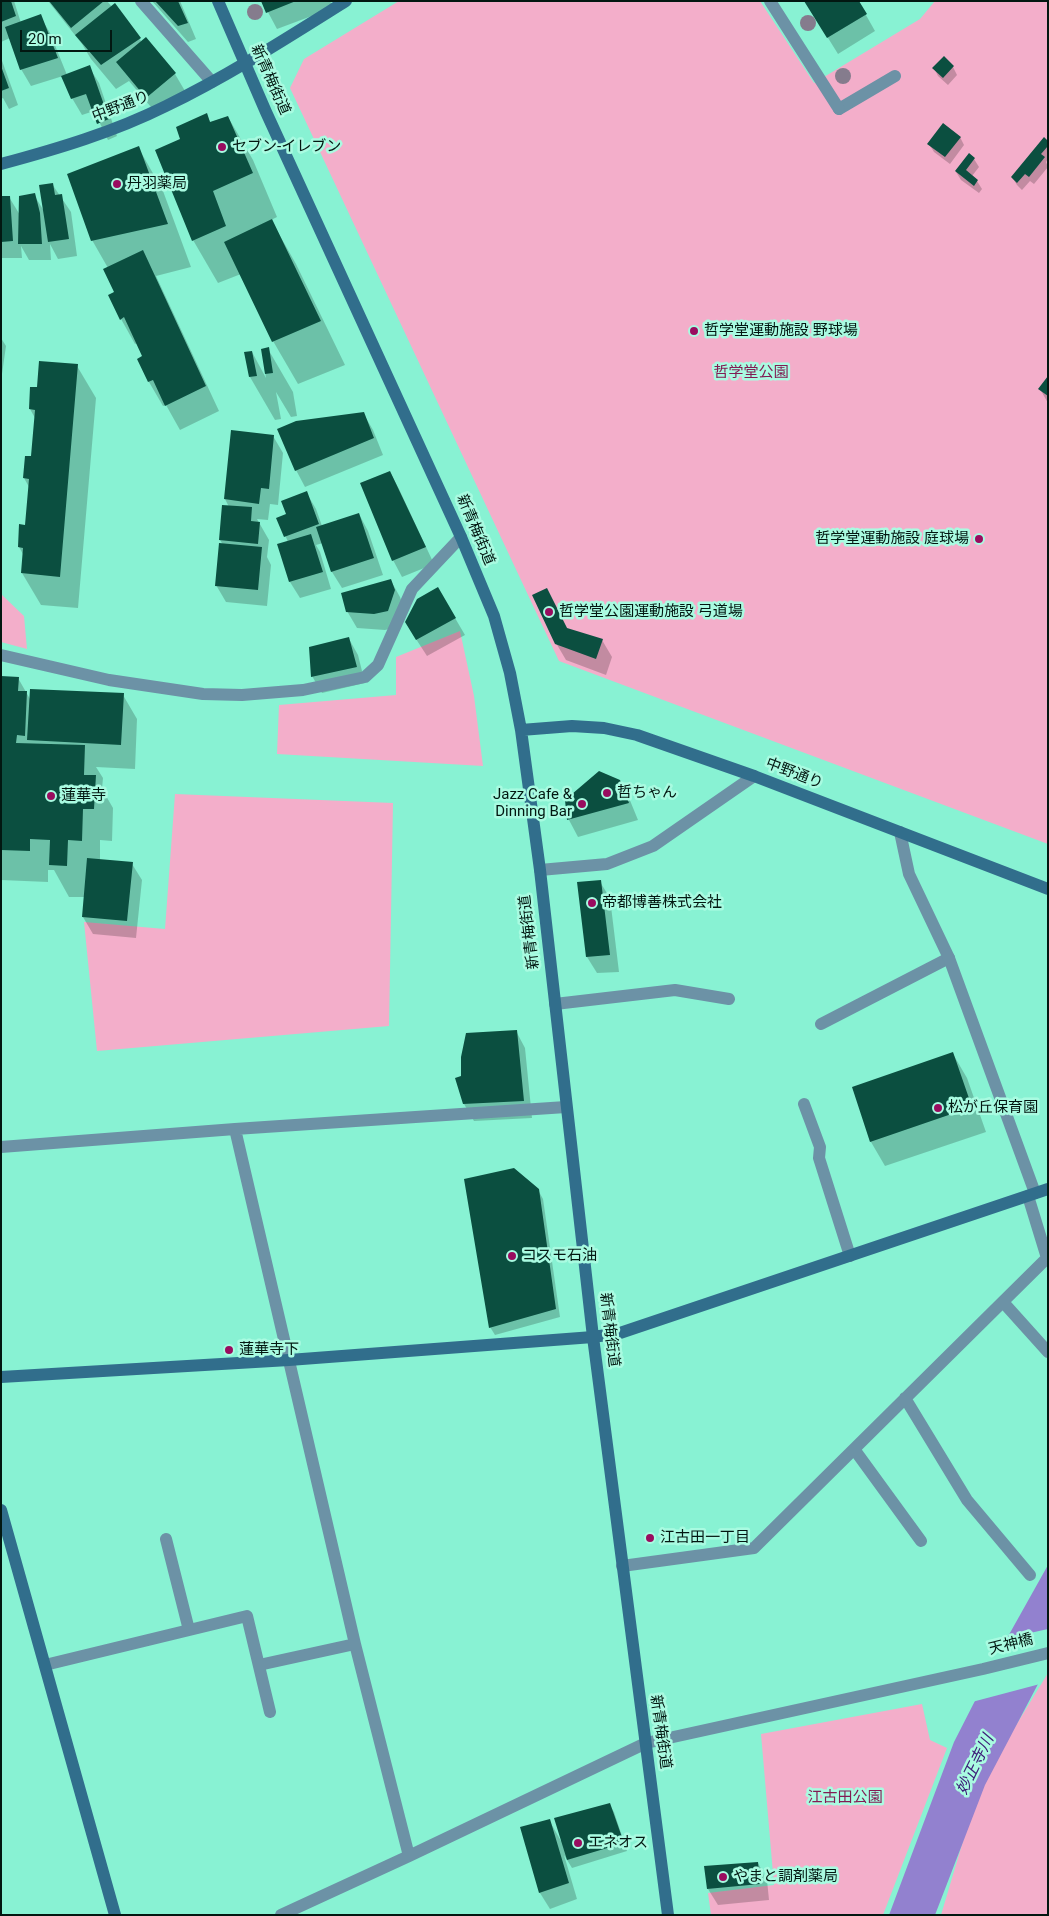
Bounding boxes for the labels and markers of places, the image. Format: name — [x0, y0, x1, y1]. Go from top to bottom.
place label: セブン-イレブン — [232, 138, 341, 156]
marker: セブン-イレブン — [216, 141, 228, 153]
place label: 丹羽薬局 — [127, 175, 187, 193]
marker: 丹羽薬局 — [111, 178, 123, 190]
place label: 哲学堂運動施設 野球場 — [704, 322, 858, 340]
marker: 哲学堂運動施設 野球場 — [688, 325, 700, 337]
place label: 哲学堂運動施設 庭球場 — [815, 530, 969, 548]
marker: 哲学堂運動施設 庭球場 — [973, 533, 985, 545]
place label: 哲学堂公園運動施設 弓道場 — [559, 603, 743, 621]
marker: 哲学堂公園運動施設 弓道場 — [543, 606, 555, 618]
place label: 哲ちゃん — [617, 784, 677, 802]
place label: Jazz Cafe & Dinning Bar — [493, 786, 572, 821]
place label: 蓮華寺 — [61, 787, 106, 805]
marker: 哲ちゃん — [601, 787, 613, 799]
marker: 蓮華寺 — [45, 790, 57, 802]
marker: Jazz Cafe & Dinning Bar — [576, 798, 588, 810]
place label: 帝都博善株式会社 — [602, 894, 722, 912]
marker: 帝都博善株式会社 — [586, 897, 598, 909]
place label: 松が丘保育園 — [948, 1099, 1038, 1117]
marker: 松が丘保育園 — [932, 1102, 944, 1114]
place label: コスモ石油 — [522, 1247, 597, 1265]
marker: コスモ石油 — [506, 1250, 518, 1262]
place label: 蓮華寺下 — [239, 1341, 299, 1359]
marker: 蓮華寺下 — [223, 1344, 235, 1356]
place label: 江古田一丁目 — [660, 1529, 750, 1547]
marker: 江古田一丁目 — [644, 1532, 656, 1544]
place label: エネオス — [588, 1834, 648, 1852]
marker: エネオス — [572, 1837, 584, 1849]
place label: やまと調剤薬局 — [733, 1868, 838, 1886]
marker: やまと調剤薬局 — [717, 1871, 729, 1883]

